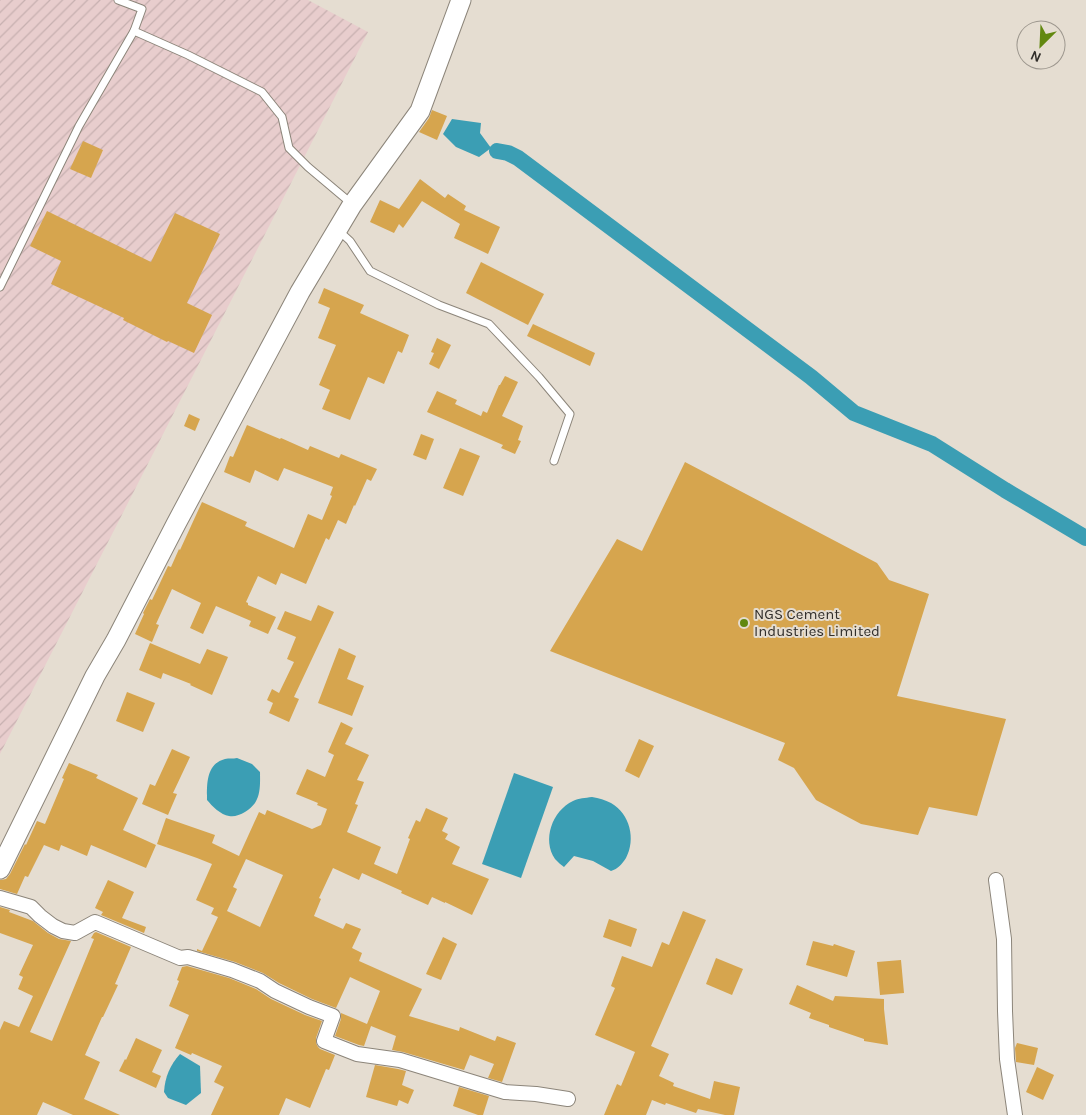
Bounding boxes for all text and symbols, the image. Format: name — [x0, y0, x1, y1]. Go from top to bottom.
north arrow — [1016, 20, 1066, 70]
text: N — [1028, 47, 1044, 66]
place label: NGS Cement Industries Limited — [754, 605, 880, 640]
marker: NGS Cement Industries Limited — [738, 617, 750, 629]

